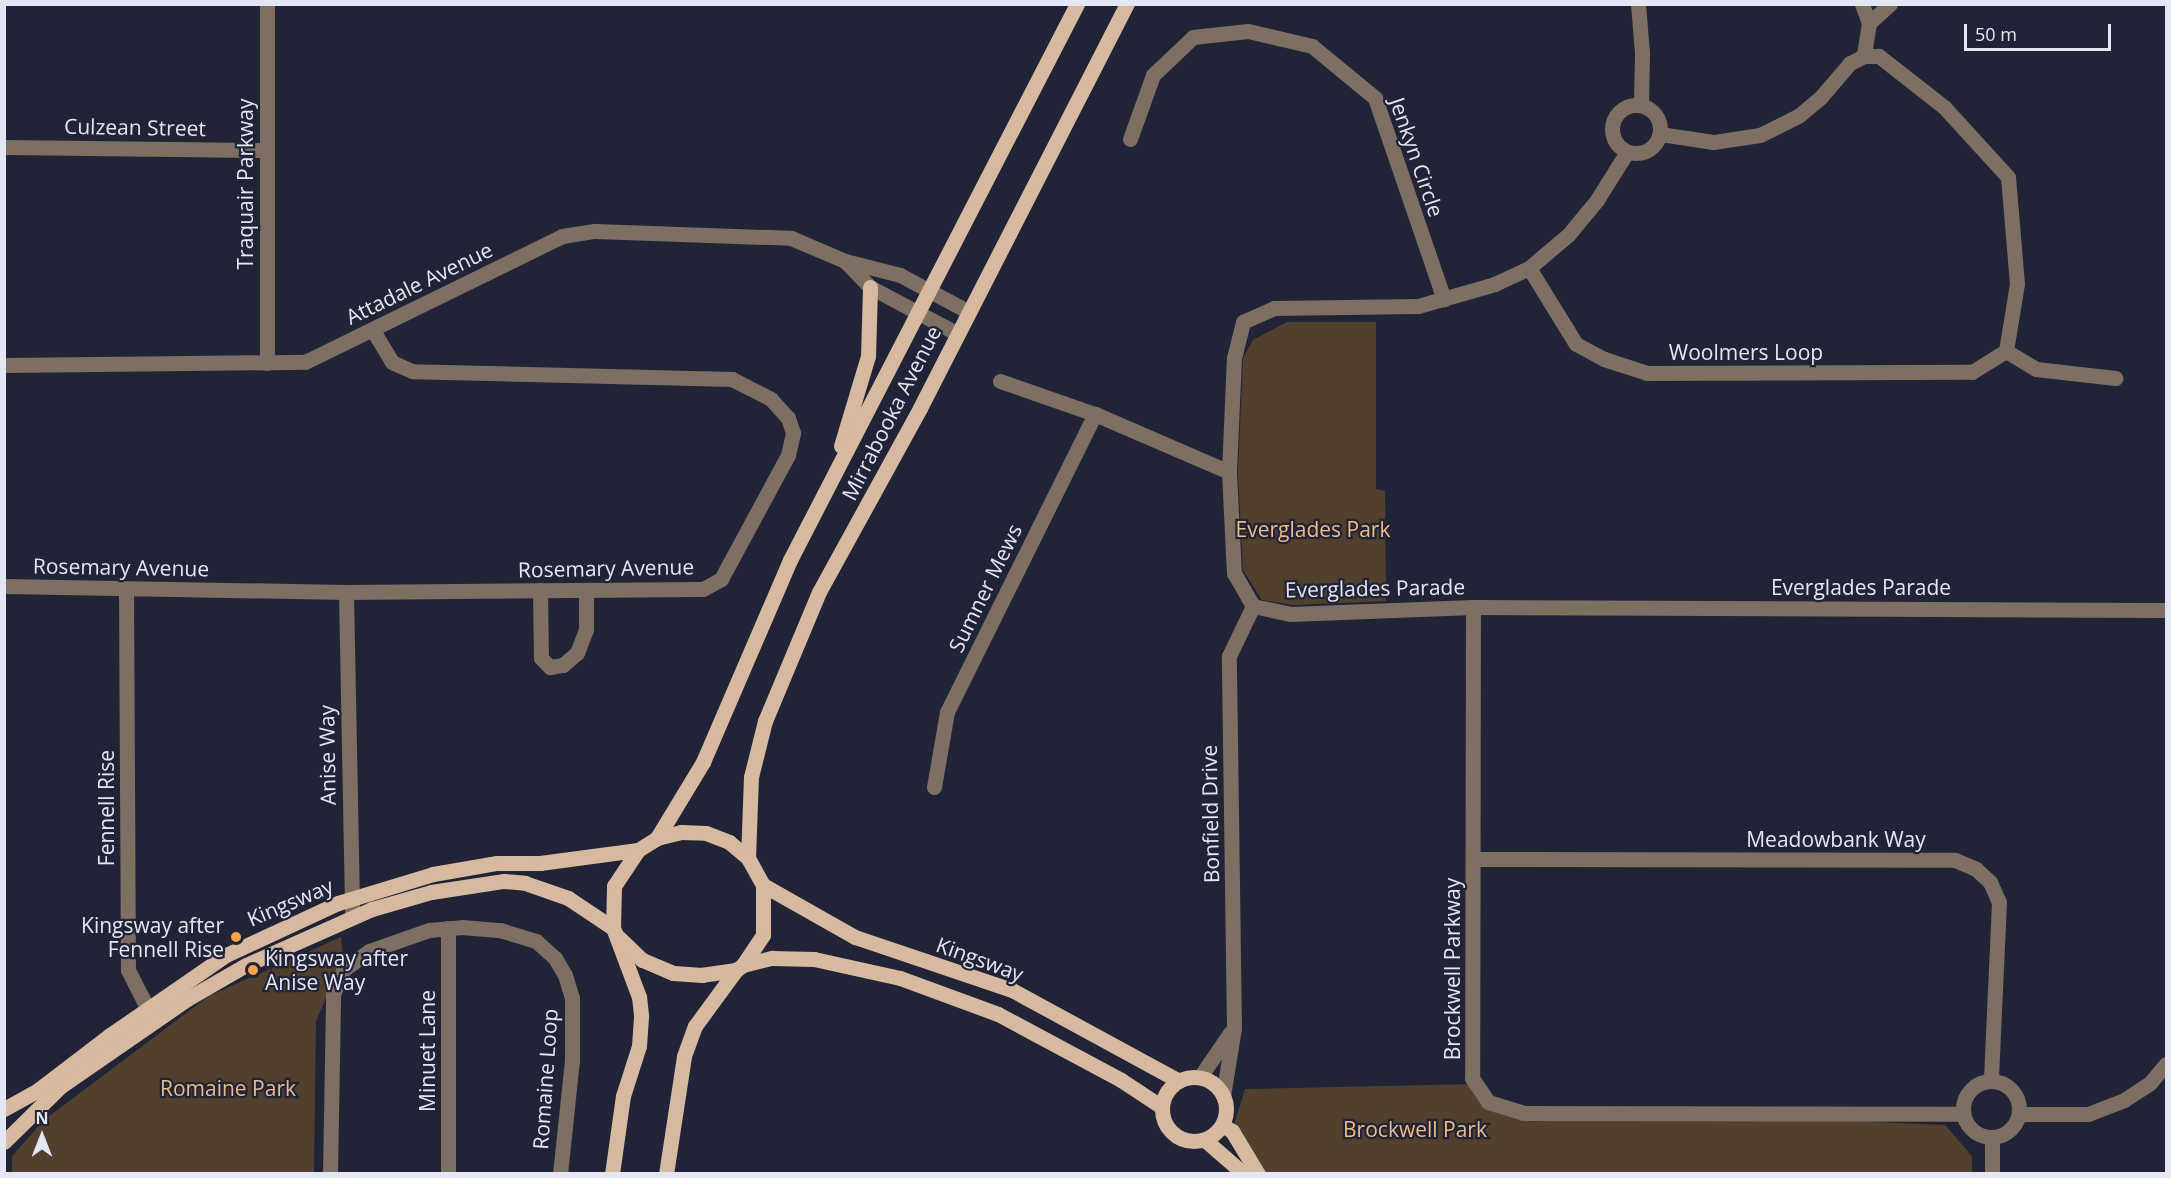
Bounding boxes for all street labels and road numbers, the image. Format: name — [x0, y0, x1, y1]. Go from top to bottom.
street label: Jenkyn Circle — [1385, 94, 1449, 220]
street label: Traquair Parkway — [232, 99, 258, 269]
street label: Culzean Street — [64, 113, 206, 141]
street label: Attadale Avenue — [342, 237, 496, 329]
street label: Mirrabooka Avenue — [836, 322, 946, 504]
street label: Woolmers Loop — [1669, 339, 1823, 365]
street label: Sumner Mews — [943, 520, 1027, 656]
street label: Rosemary Avenue — [33, 553, 209, 581]
street label: Rosemary Avenue — [518, 554, 694, 582]
street label: Everglades Parade — [1285, 574, 1465, 602]
street label: Everglades Parade — [1771, 574, 1951, 600]
street label: Anise Way — [314, 705, 340, 805]
street label: Bonfield Drive — [1196, 745, 1224, 883]
street label: Fennell Rise — [93, 750, 119, 866]
street label: Meadowbank Way — [1746, 826, 1926, 852]
street label: Kingsway — [243, 873, 337, 931]
street label: Brockwell Parkway — [1439, 878, 1465, 1060]
street label: Kingsway — [933, 932, 1027, 986]
street label: Minuet Lane — [414, 990, 440, 1112]
street label: Romaine Loop — [528, 1008, 562, 1150]

